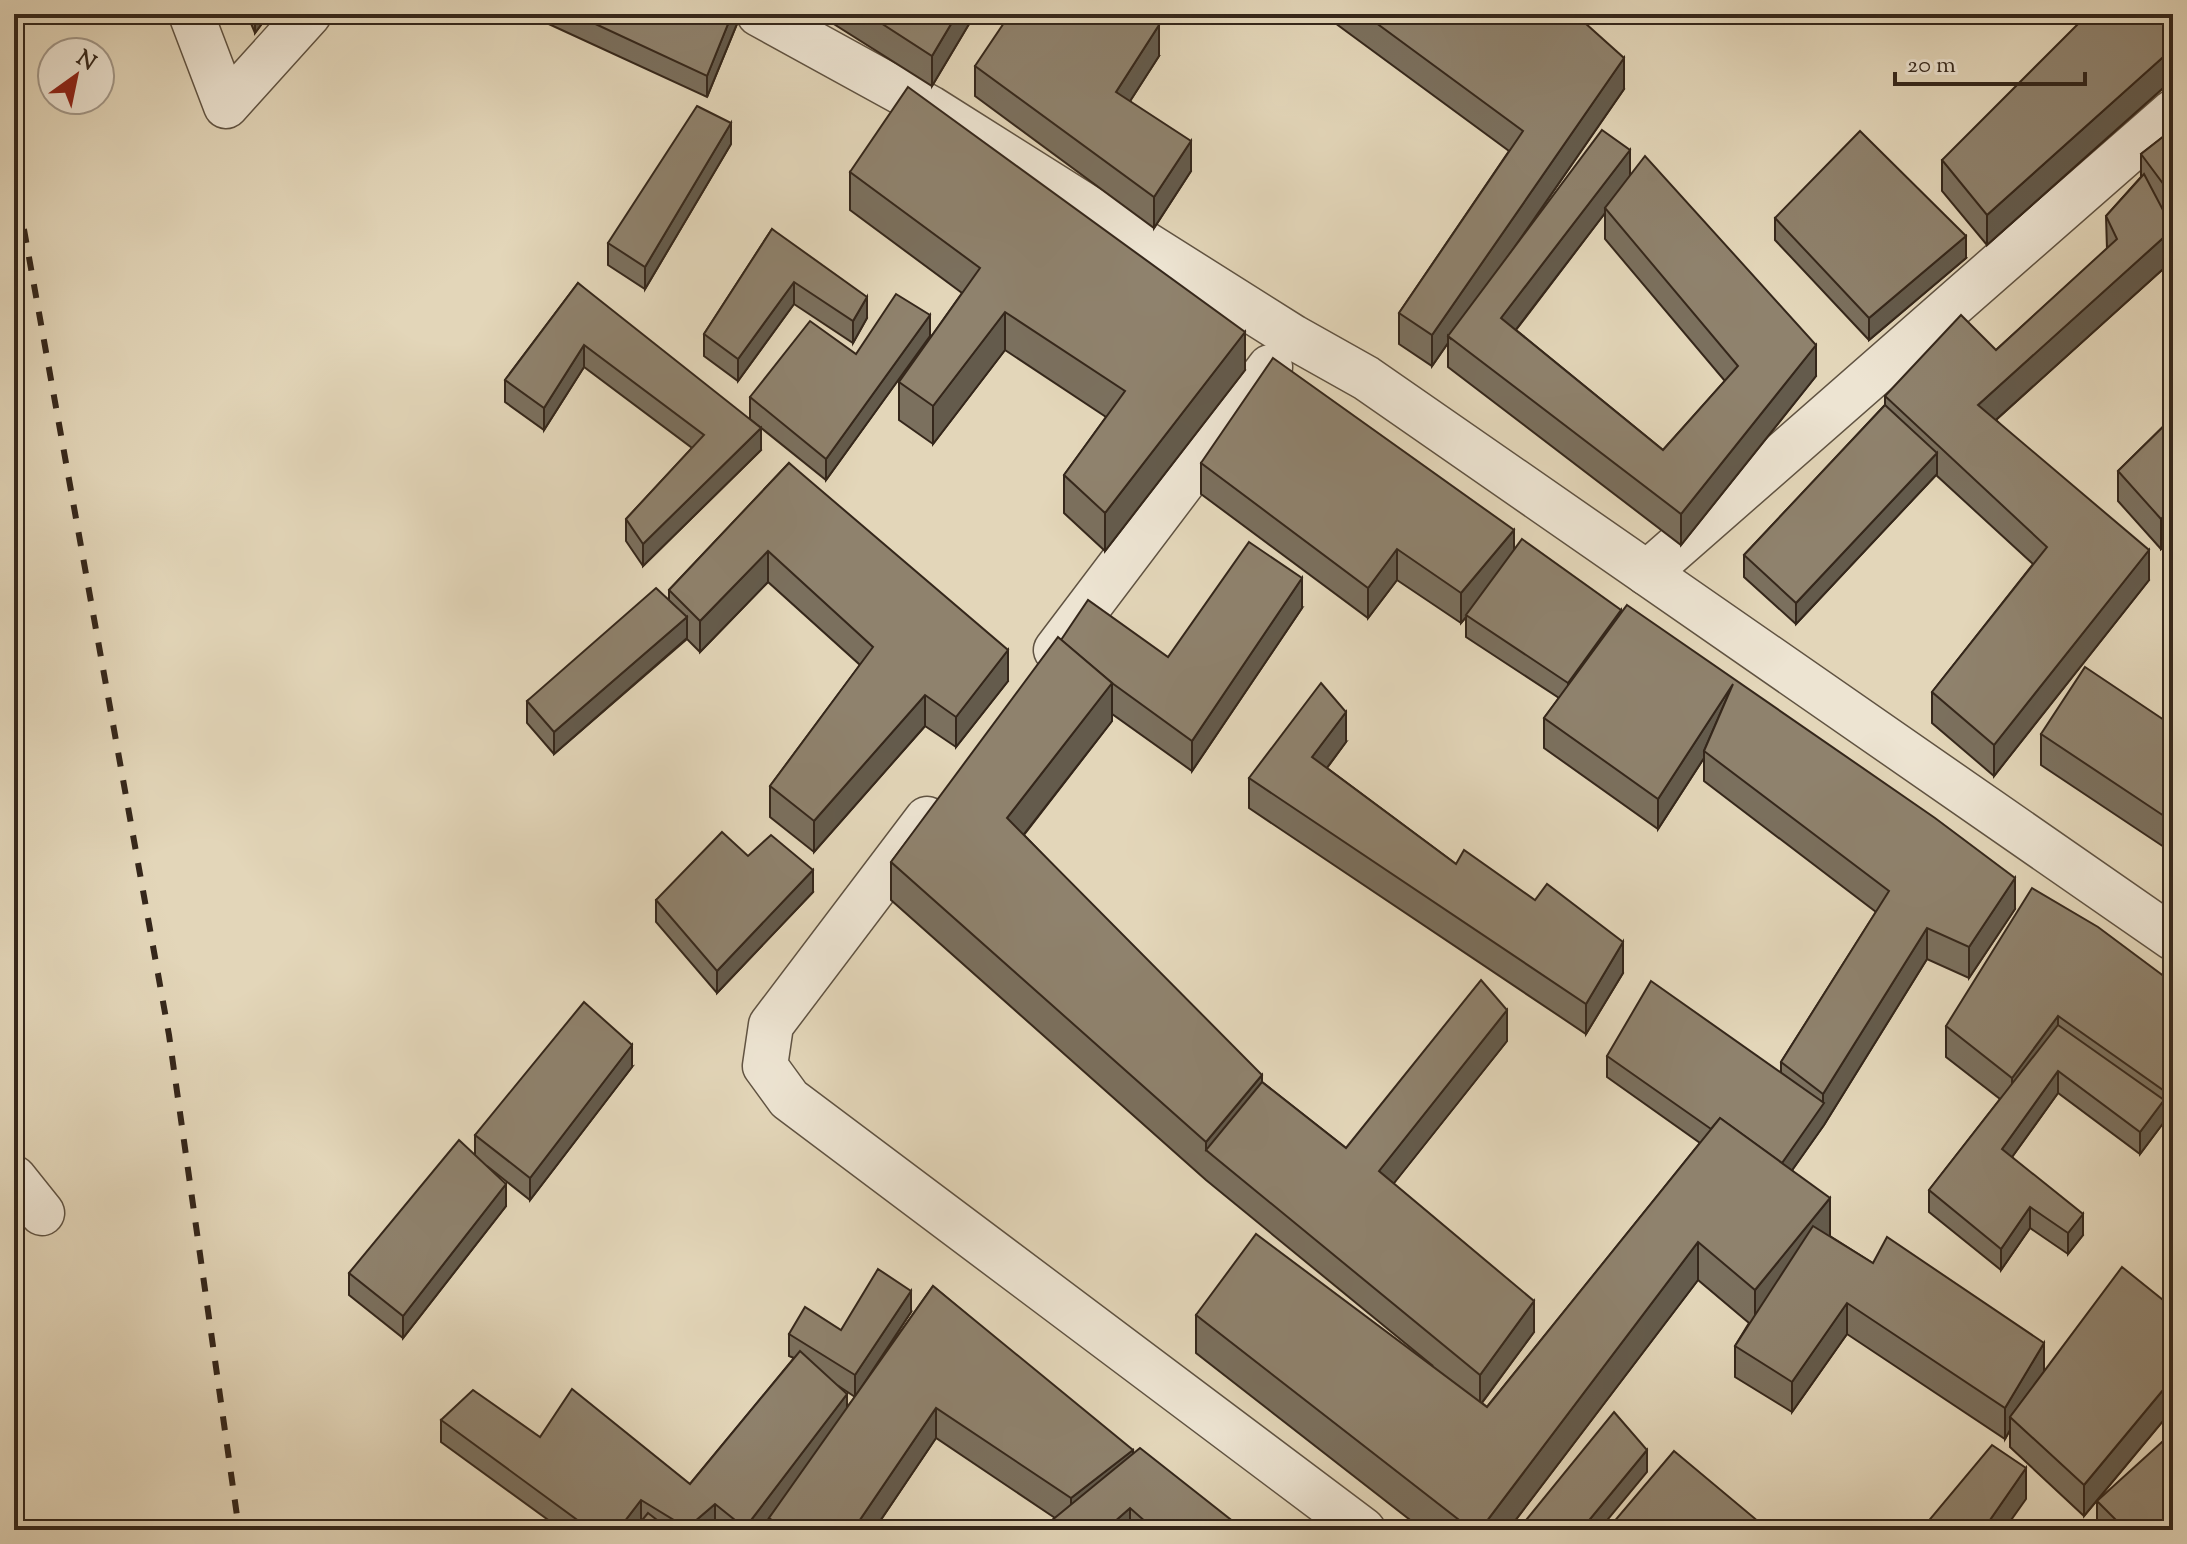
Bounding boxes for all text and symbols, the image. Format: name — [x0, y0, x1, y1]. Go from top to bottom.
north arrow — [36, 36, 116, 116]
scale bar — [1895, 36, 2085, 86]
text: N — [69, 44, 102, 80]
text: 20 m — [1907, 49, 1956, 83]

